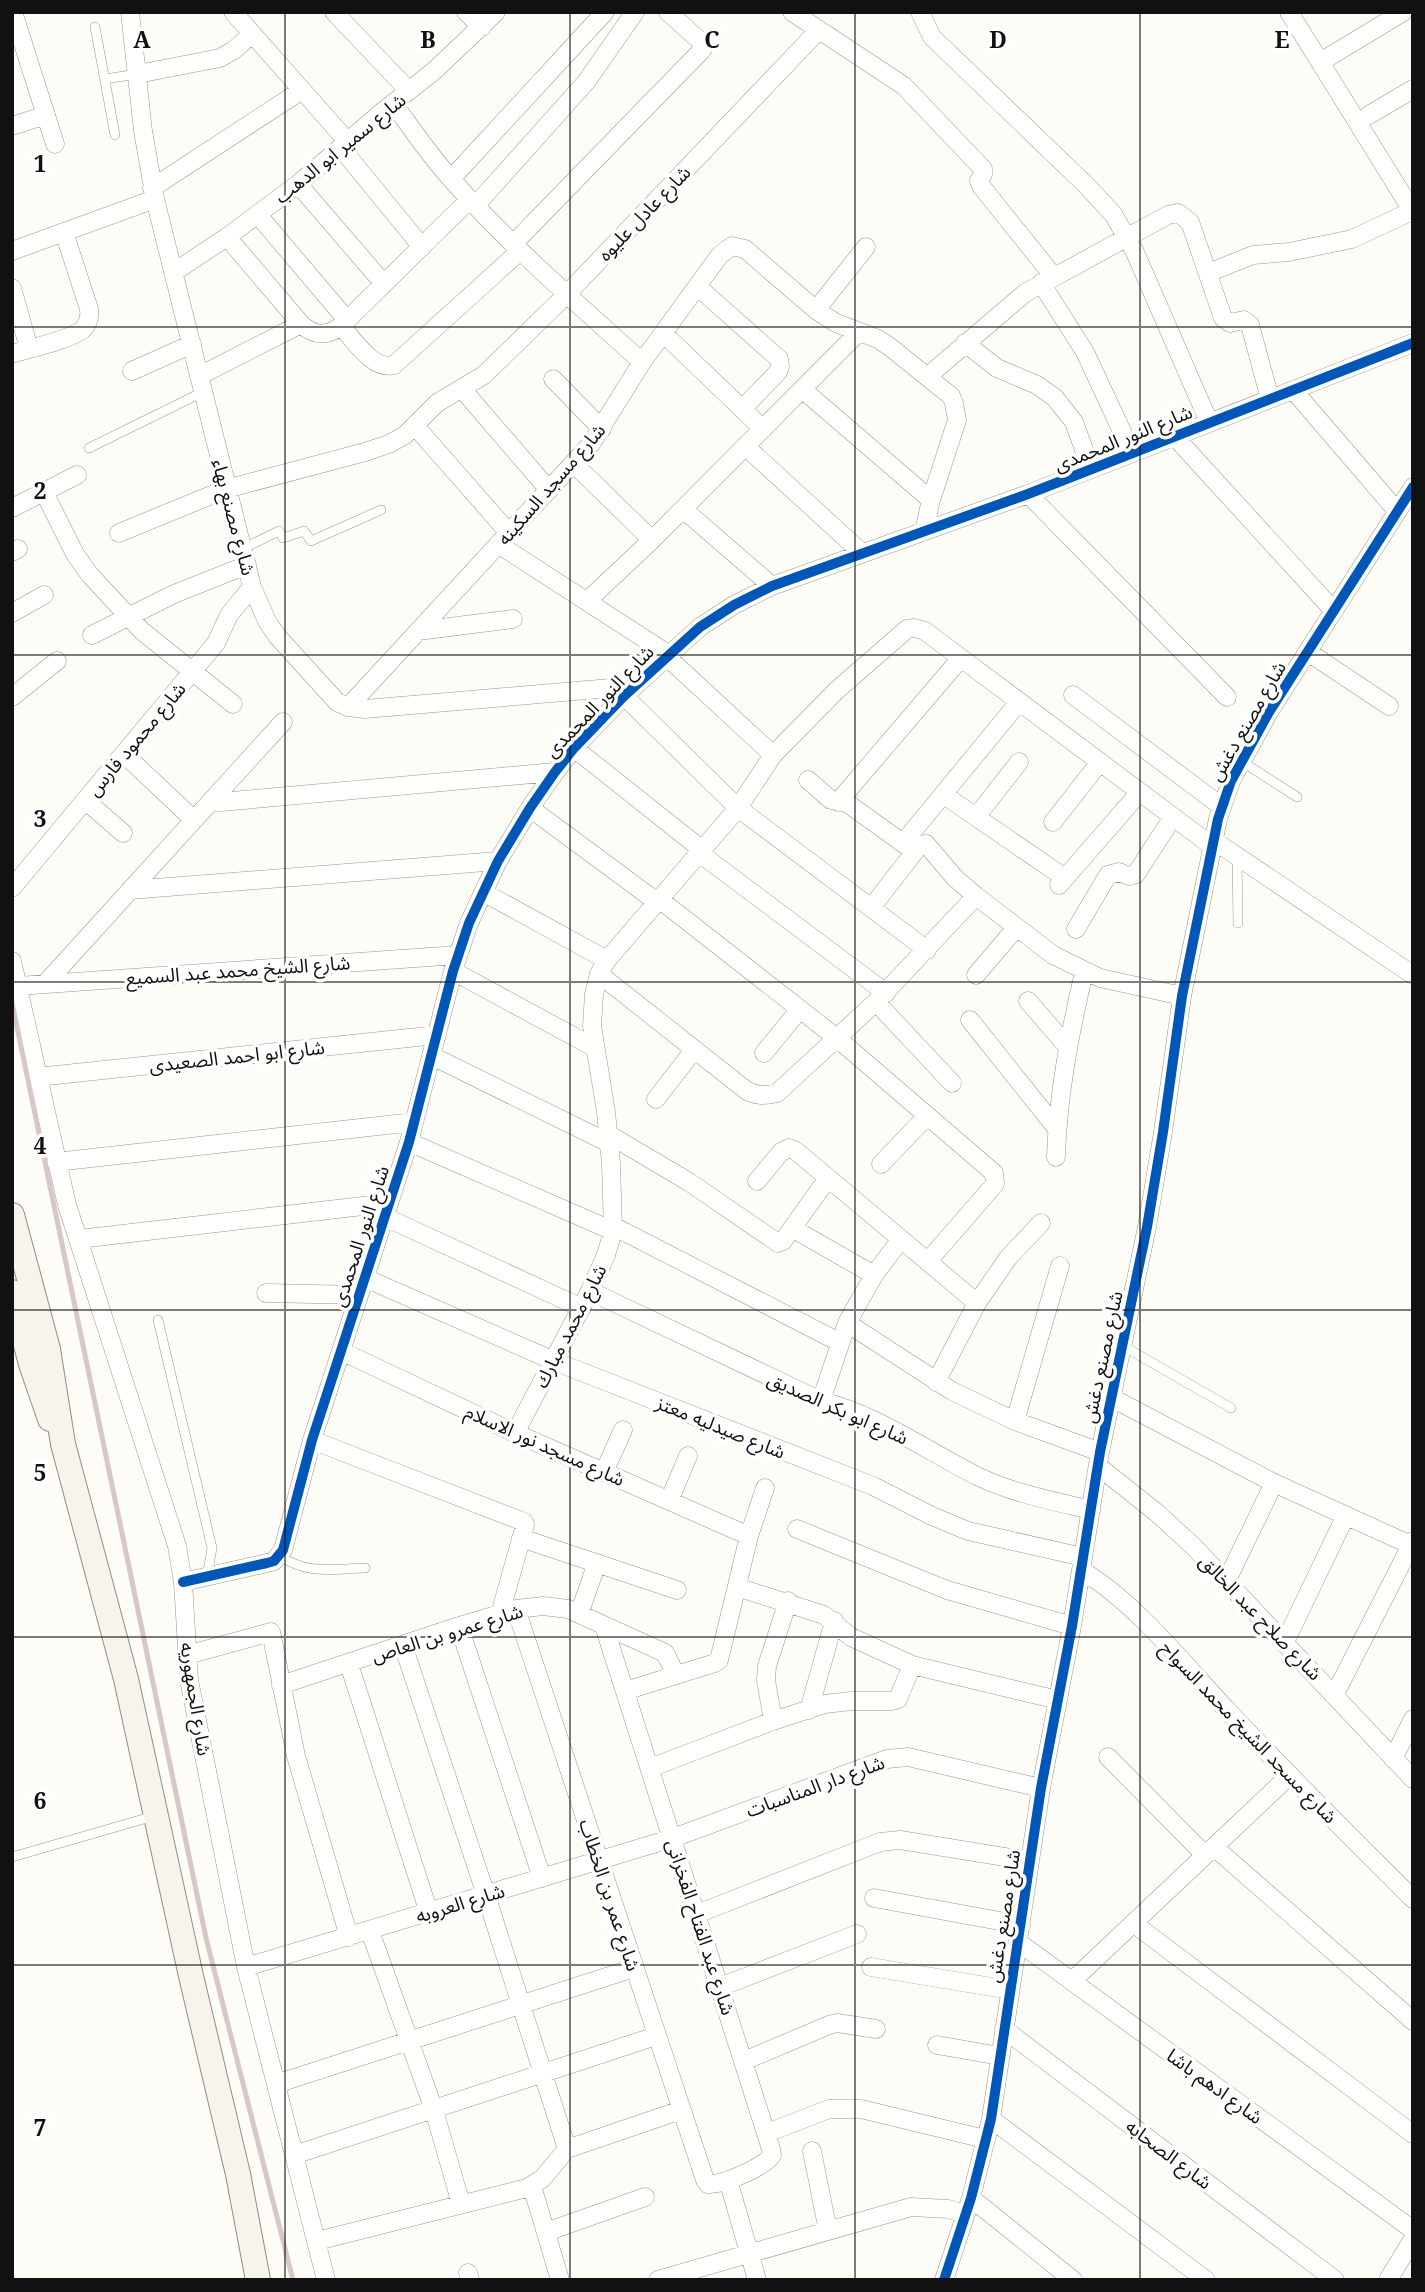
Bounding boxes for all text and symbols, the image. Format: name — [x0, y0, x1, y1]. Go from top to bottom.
text: A — [133, 23, 151, 55]
text: B — [420, 23, 436, 55]
text: C — [704, 23, 720, 55]
text: D — [989, 23, 1007, 55]
text: E — [1274, 23, 1290, 55]
street label: شارع سمير ابو الدهب — [269, 87, 412, 210]
text: 1 — [34, 147, 47, 179]
street label: شارع عادل عليوه — [592, 160, 697, 267]
street label: شارع النور المحمدى — [1050, 398, 1196, 478]
street label: شارع مسجد السكينه — [491, 418, 612, 551]
street label: شارع مصنع بهاء — [204, 456, 262, 579]
text: 2 — [34, 474, 47, 506]
street label: شارع النور المحمدى — [539, 639, 660, 764]
street label: شارع مصنع دغش — [1202, 656, 1294, 787]
street label: شارع محمود فارس — [81, 676, 192, 802]
text: 3 — [34, 802, 47, 834]
street label: شارع الشيخ محمد عبد السميع — [125, 949, 351, 993]
street label: شارع ابو احمد الصعيدى — [148, 1034, 326, 1079]
text: 4 — [34, 1129, 47, 1161]
street label: شارع النور المحمدى — [325, 1162, 396, 1310]
street label: شارع محمد مبارك — [528, 1260, 613, 1393]
street label: شارع مصنع دغش — [1075, 1289, 1131, 1426]
street label: شارع ابو بكر الصديق — [763, 1365, 912, 1452]
street label: شارع صيدليه معتز — [651, 1389, 789, 1466]
street label: شارع مسجد نور الاسلام — [460, 1398, 629, 1494]
text: 5 — [34, 1456, 47, 1488]
street label: شارع صلاح عبد الخالق — [1193, 1548, 1328, 1686]
street label: شارع عمرو بن العاص — [368, 1598, 526, 1669]
street label: شارع مسجد الشيخ محمد السواح — [1153, 1635, 1343, 1830]
street label: شارع الجمهوريه — [173, 1640, 218, 1758]
street label: شارع دار المناسبات — [742, 1749, 888, 1824]
text: 6 — [34, 1784, 47, 1816]
street label: شارع عمر بن الخطاب — [572, 1816, 647, 1975]
street label: شارع عبد الفتاح الفخرانى — [659, 1836, 742, 2018]
street label: شارع مصنع دغش — [980, 1848, 1028, 1985]
street label: شارع العروبه — [412, 1877, 508, 1930]
street label: شارع ادهم باشا — [1160, 2042, 1268, 2131]
text: 7 — [34, 2111, 47, 2143]
street label: شارع الصحابه — [1120, 2113, 1217, 2196]

